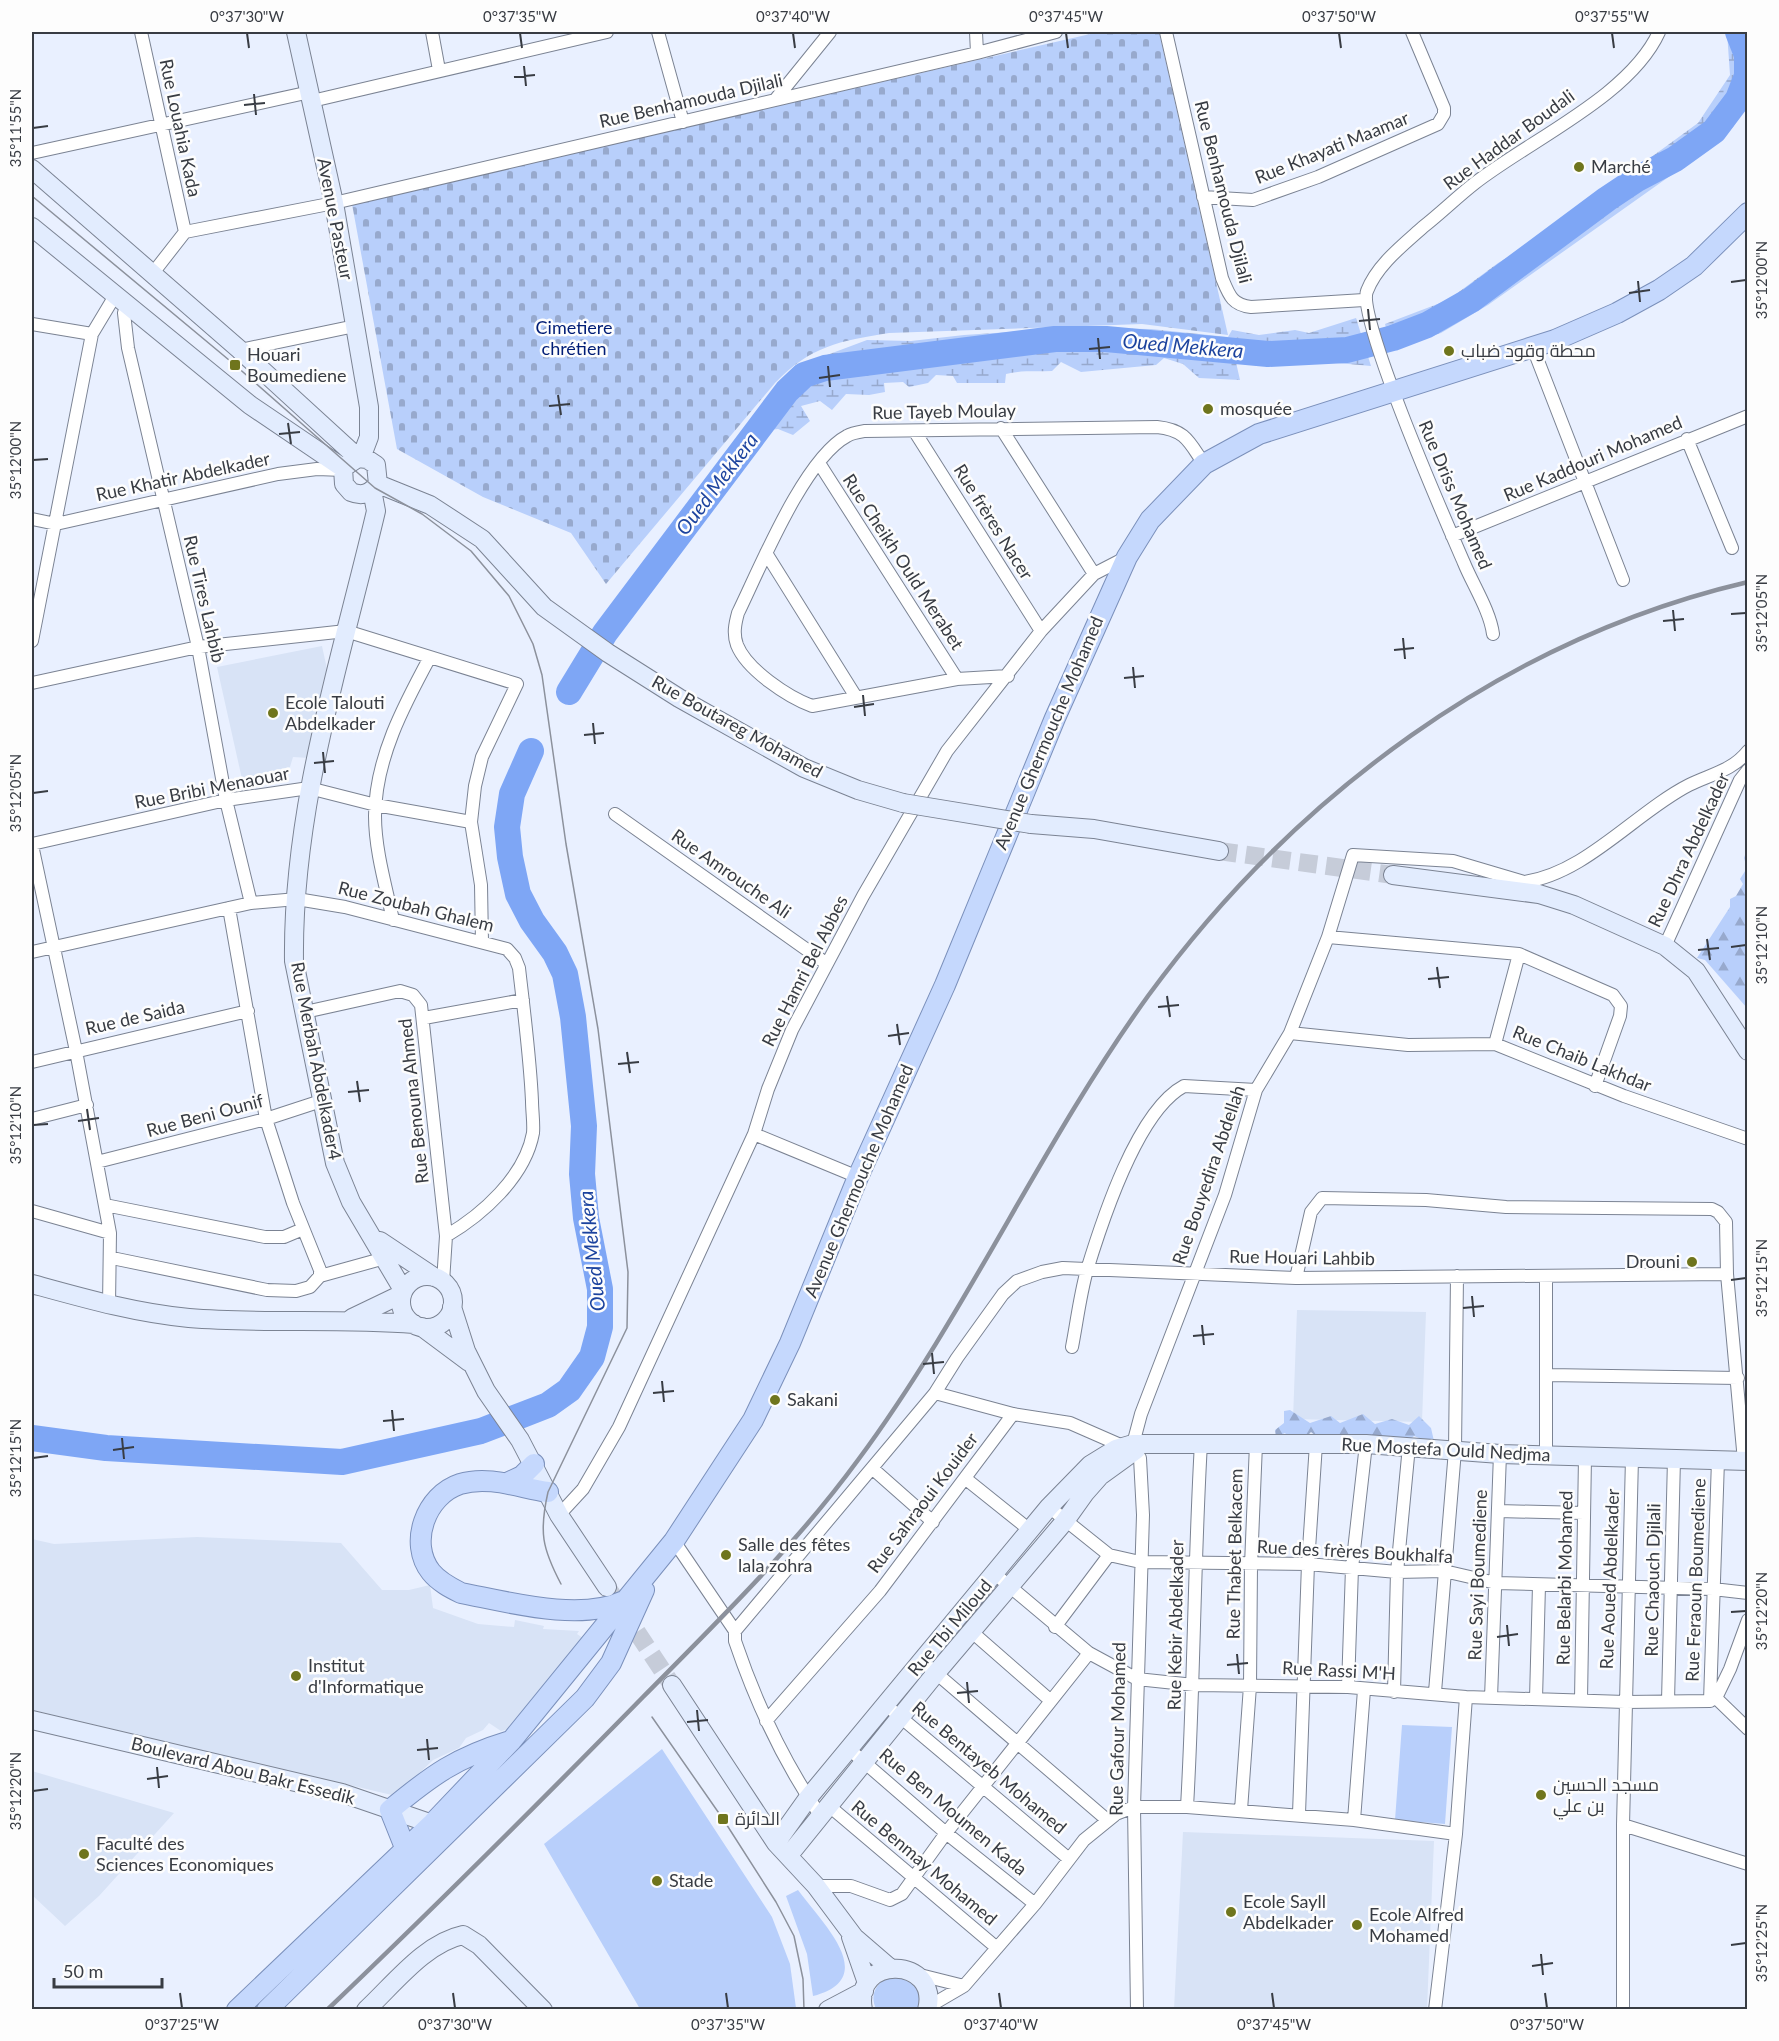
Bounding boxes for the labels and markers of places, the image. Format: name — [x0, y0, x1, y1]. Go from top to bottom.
place label: Marché — [1591, 155, 1651, 177]
marker: Marché — [1572, 160, 1586, 174]
place label: محطة وقود ضباب — [1461, 339, 1596, 362]
place label: Houari Boumediene — [247, 343, 347, 386]
marker: محطة وقود ضباب — [1442, 344, 1456, 358]
marker: Houari Boumediene — [228, 358, 242, 372]
place label: mosquée — [1220, 397, 1292, 419]
marker: mosquée — [1201, 402, 1215, 416]
place label: Ecole Talouti Abdelkader — [285, 691, 385, 734]
marker: Ecole Talouti Abdelkader — [266, 706, 280, 720]
place label: Drouni — [1626, 1250, 1680, 1272]
marker: Drouni — [1685, 1255, 1699, 1269]
place label: Sakani — [787, 1388, 838, 1410]
marker: Sakani — [768, 1393, 782, 1407]
place label: Salle des fêtes lala zohra — [738, 1533, 851, 1576]
marker: Salle des fêtes lala zohra — [719, 1548, 733, 1562]
place label: Institut d'Informatique — [308, 1654, 424, 1697]
marker: Institut d'Informatique — [289, 1669, 303, 1683]
place label: مسجد الحسين بن علي — [1553, 1773, 1659, 1820]
marker: مسجد الحسين بن علي — [1534, 1788, 1548, 1802]
place label: الدائرة — [735, 1807, 780, 1830]
marker: الدائرة — [716, 1812, 730, 1826]
place label: Faculté des Sciences Economiques — [96, 1832, 274, 1875]
marker: Faculté des Sciences Economiques — [77, 1847, 91, 1861]
place label: Stade — [669, 1869, 713, 1891]
marker: Stade — [650, 1874, 664, 1888]
place label: Ecole Sayll Abdelkader — [1243, 1890, 1334, 1933]
place label: Ecole Alfred Mohamed — [1369, 1903, 1464, 1946]
marker: Ecole Sayll Abdelkader — [1224, 1905, 1238, 1919]
marker: Ecole Alfred Mohamed — [1350, 1918, 1364, 1932]

